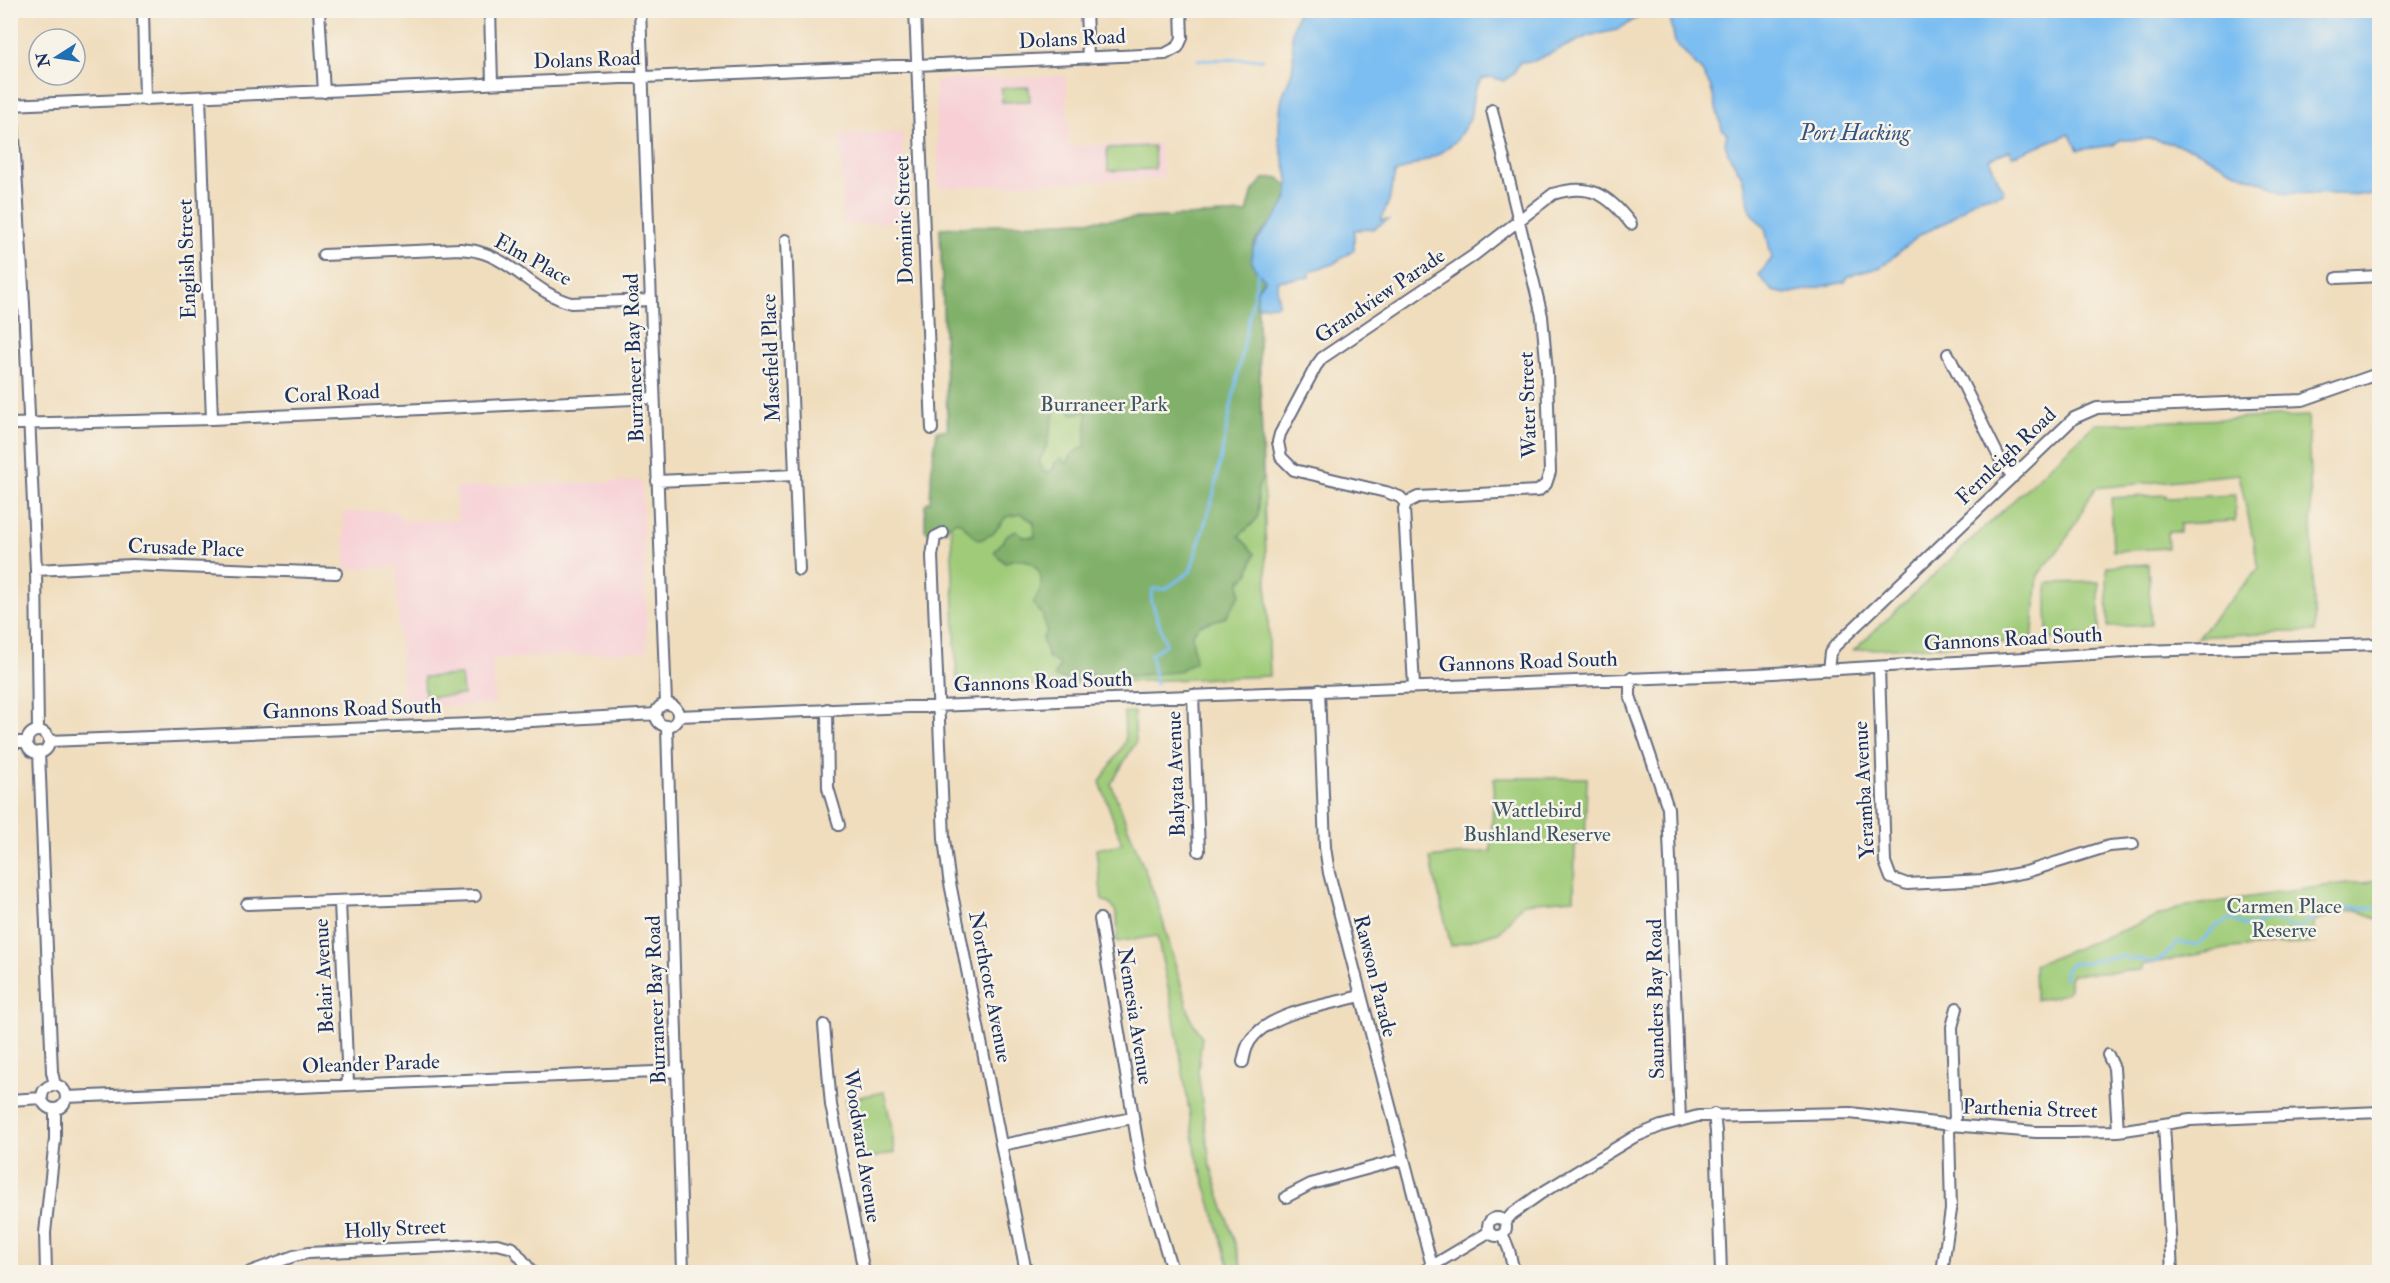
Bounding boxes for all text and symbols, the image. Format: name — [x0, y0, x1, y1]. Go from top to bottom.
street label: Dolans Road — [1018, 23, 1127, 55]
north arrow — [27, 27, 87, 87]
street label: Dolans Road — [533, 45, 642, 75]
text: N — [32, 50, 55, 70]
water label: Port Hacking — [1799, 119, 1911, 147]
street label: Dominic Street — [888, 155, 920, 285]
street label: English Street — [171, 198, 203, 320]
street label: Elm Place — [489, 228, 577, 292]
street label: Grandview Parade — [1309, 242, 1451, 350]
street label: Burraneer Bay Road — [618, 272, 650, 443]
street label: Masefield Place — [755, 293, 787, 423]
street label: Water Street — [1513, 351, 1543, 460]
street label: Coral Road — [284, 378, 381, 410]
park label: Burraneer Park — [1040, 391, 1168, 418]
street label: Fernleigh Road — [1950, 401, 2062, 511]
street label: Crusade Place — [127, 532, 245, 564]
street label: Gannons Road South — [1923, 621, 2103, 657]
street label: Gannons Road South — [1438, 645, 1618, 679]
street label: Gannons Road South — [953, 665, 1133, 699]
street label: Gannons Road South — [262, 692, 442, 726]
street label: Balyata Avenue — [1160, 710, 1192, 838]
street label: Yeramba Avenue — [1847, 720, 1881, 860]
park label: Wattlebird Bushland Reserve — [1463, 797, 1611, 848]
park label: Carmen Place Reserve — [2226, 893, 2342, 944]
street label: Northcote Avenue — [962, 909, 1018, 1065]
street label: Rawson Parade — [1347, 912, 1403, 1040]
street label: Burraneer Bay Road — [640, 914, 672, 1085]
street label: Belair Avenue — [307, 918, 340, 1034]
street label: Saunders Bay Road — [1641, 918, 1671, 1079]
street label: Nemesia Avenue — [1111, 945, 1159, 1087]
street label: Oleander Parade — [302, 1048, 441, 1080]
street label: Woodward Avenue — [836, 1066, 887, 1225]
street label: Parthenia Street — [1962, 1093, 2098, 1125]
street label: Holly Street — [343, 1213, 447, 1245]

